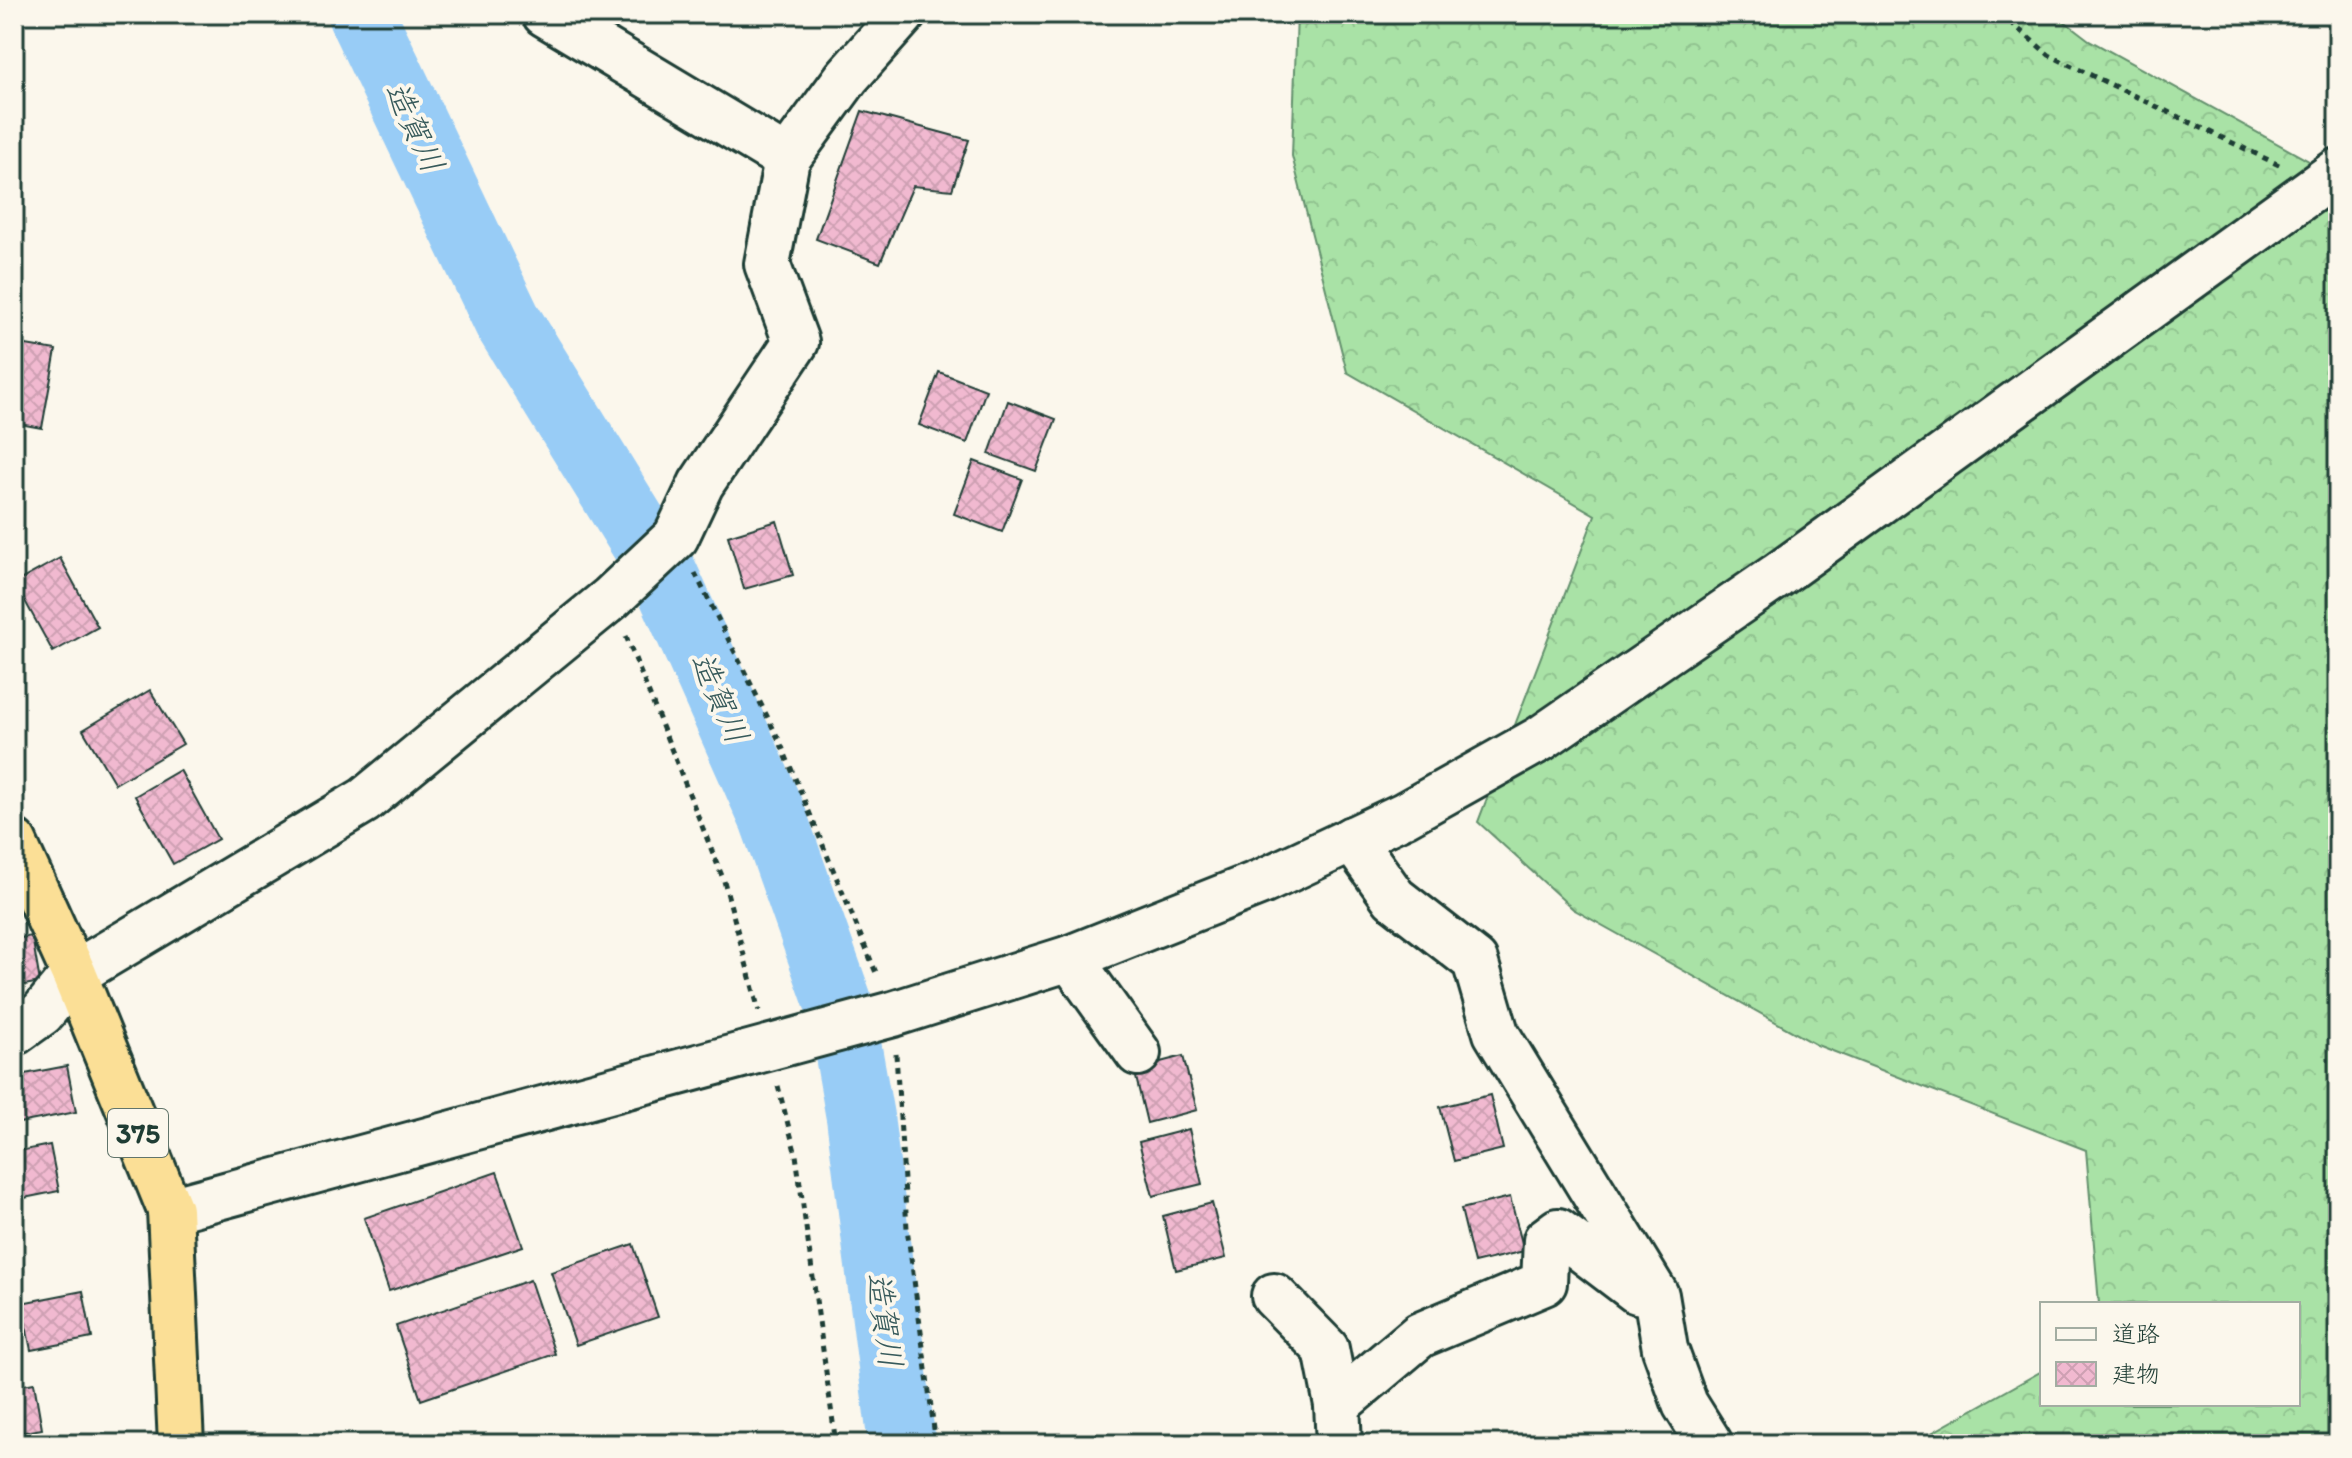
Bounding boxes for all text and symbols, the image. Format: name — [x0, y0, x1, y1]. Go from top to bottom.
water label: 造賀川 — [377, 75, 453, 179]
water label: 造賀川 — [683, 646, 757, 750]
road number: 375 — [108, 1109, 168, 1157]
water label: 造賀川 — [860, 1270, 910, 1370]
legend — [2040, 1302, 2300, 1406]
text: 道路 — [2112, 1319, 2160, 1348]
text: 建物 — [2112, 1359, 2160, 1388]

